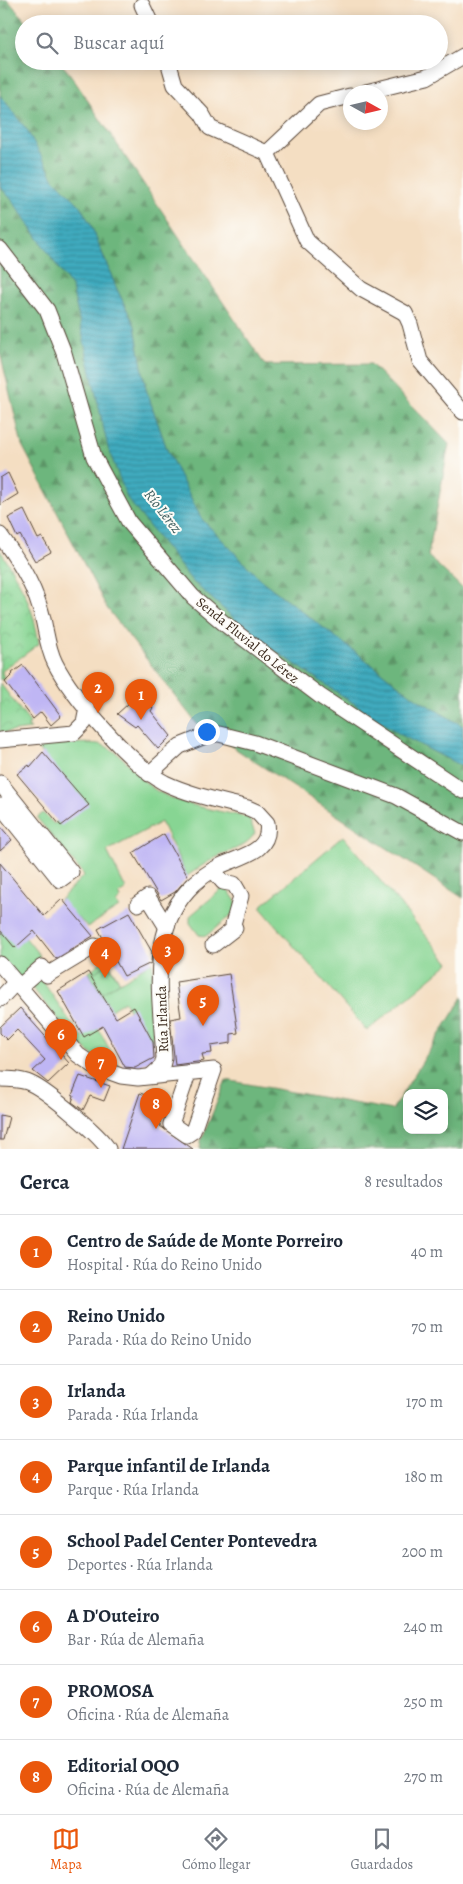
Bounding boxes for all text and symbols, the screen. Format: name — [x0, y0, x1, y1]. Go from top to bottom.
search box — [15, 15, 448, 70]
icon: search — [33, 29, 61, 57]
text: Buscar aquí — [73, 30, 164, 56]
north arrow — [343, 85, 388, 130]
water label: Río Lérez — [140, 485, 186, 537]
street label: Senda Fluvial do Lérez — [192, 593, 303, 688]
pin: 2 — [82, 672, 114, 713]
pin: 1 — [125, 679, 157, 720]
your location — [194, 719, 220, 745]
pin: 3 — [152, 934, 184, 975]
pin: 4 — [89, 937, 121, 978]
street label: Rúa Irlanda — [152, 985, 173, 1053]
pin: 5 — [187, 985, 219, 1026]
pin: 6 — [45, 1019, 77, 1060]
pin: 7 — [85, 1047, 117, 1088]
pin: 8 — [140, 1088, 172, 1129]
map controls — [403, 1089, 448, 1134]
button: layers — [403, 1089, 448, 1134]
text: Cerca — [20, 1168, 70, 1196]
text: 8 resultados — [364, 1171, 443, 1193]
text: Centro de Saúde de Monte Porreiro — [67, 1228, 343, 1254]
text: 1 — [33, 1241, 39, 1263]
text: 40 m — [411, 1241, 443, 1263]
text: Hospital · Rúa do Reino Unido — [67, 1254, 262, 1276]
text: Reino Unido — [67, 1303, 165, 1329]
text: 2 — [32, 1316, 40, 1338]
text: 70 m — [411, 1316, 443, 1338]
text: Parada · Rúa do Reino Unido — [67, 1329, 252, 1351]
text: Irlanda — [67, 1378, 126, 1404]
text: 3 — [33, 1391, 39, 1413]
text: 170 m — [406, 1391, 443, 1413]
text: Parada · Rúa Irlanda — [67, 1404, 198, 1426]
text: Parque infantil de Irlanda — [67, 1453, 270, 1479]
text: 4 — [32, 1466, 40, 1488]
text: 180 m — [405, 1466, 443, 1488]
text: Parque · Rúa Irlanda — [67, 1479, 199, 1501]
text: School Padel Center Pontevedra — [67, 1528, 318, 1554]
text: 5 — [33, 1541, 39, 1563]
text: 200 m — [402, 1541, 443, 1563]
text: Deportes · Rúa Irlanda — [67, 1554, 213, 1576]
text: A D'Outeiro — [67, 1603, 160, 1629]
text: 6 — [32, 1616, 40, 1638]
text: 240 m — [403, 1616, 443, 1638]
text: Bar · Rúa de Alemaña — [67, 1629, 204, 1651]
text: PROMOSA — [67, 1678, 154, 1704]
text: 7 — [33, 1691, 39, 1713]
text: 250 m — [404, 1691, 443, 1713]
text: Oficina · Rúa de Alemaña — [67, 1704, 229, 1726]
text: Editorial OQO — [67, 1753, 179, 1779]
text: 8 — [32, 1766, 40, 1788]
text: 270 m — [404, 1766, 443, 1788]
text: Oficina · Rúa de Alemaña — [67, 1779, 229, 1801]
tab: Mapa — [50, 1825, 82, 1874]
tab: Cómo llegar — [182, 1825, 251, 1874]
tab: Guardados — [350, 1825, 413, 1874]

